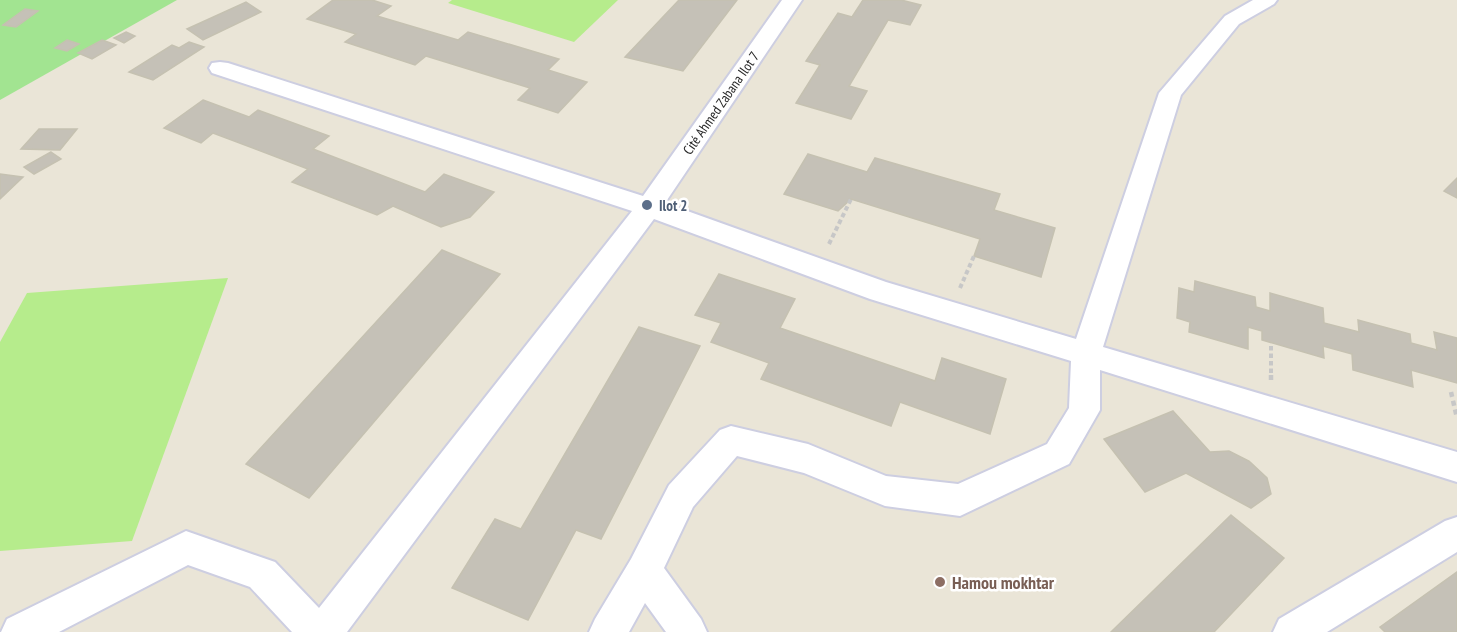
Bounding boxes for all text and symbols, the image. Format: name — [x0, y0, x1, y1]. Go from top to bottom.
street label: Cité Ahmed Zabana Ilot 7 — [679, 48, 763, 158]
place label: Ilot 2 — [659, 196, 688, 215]
marker: Ilot 2 — [640, 198, 654, 212]
place label: Hamou mokhtar — [952, 571, 1055, 594]
marker: Hamou mokhtar — [933, 575, 947, 589]

